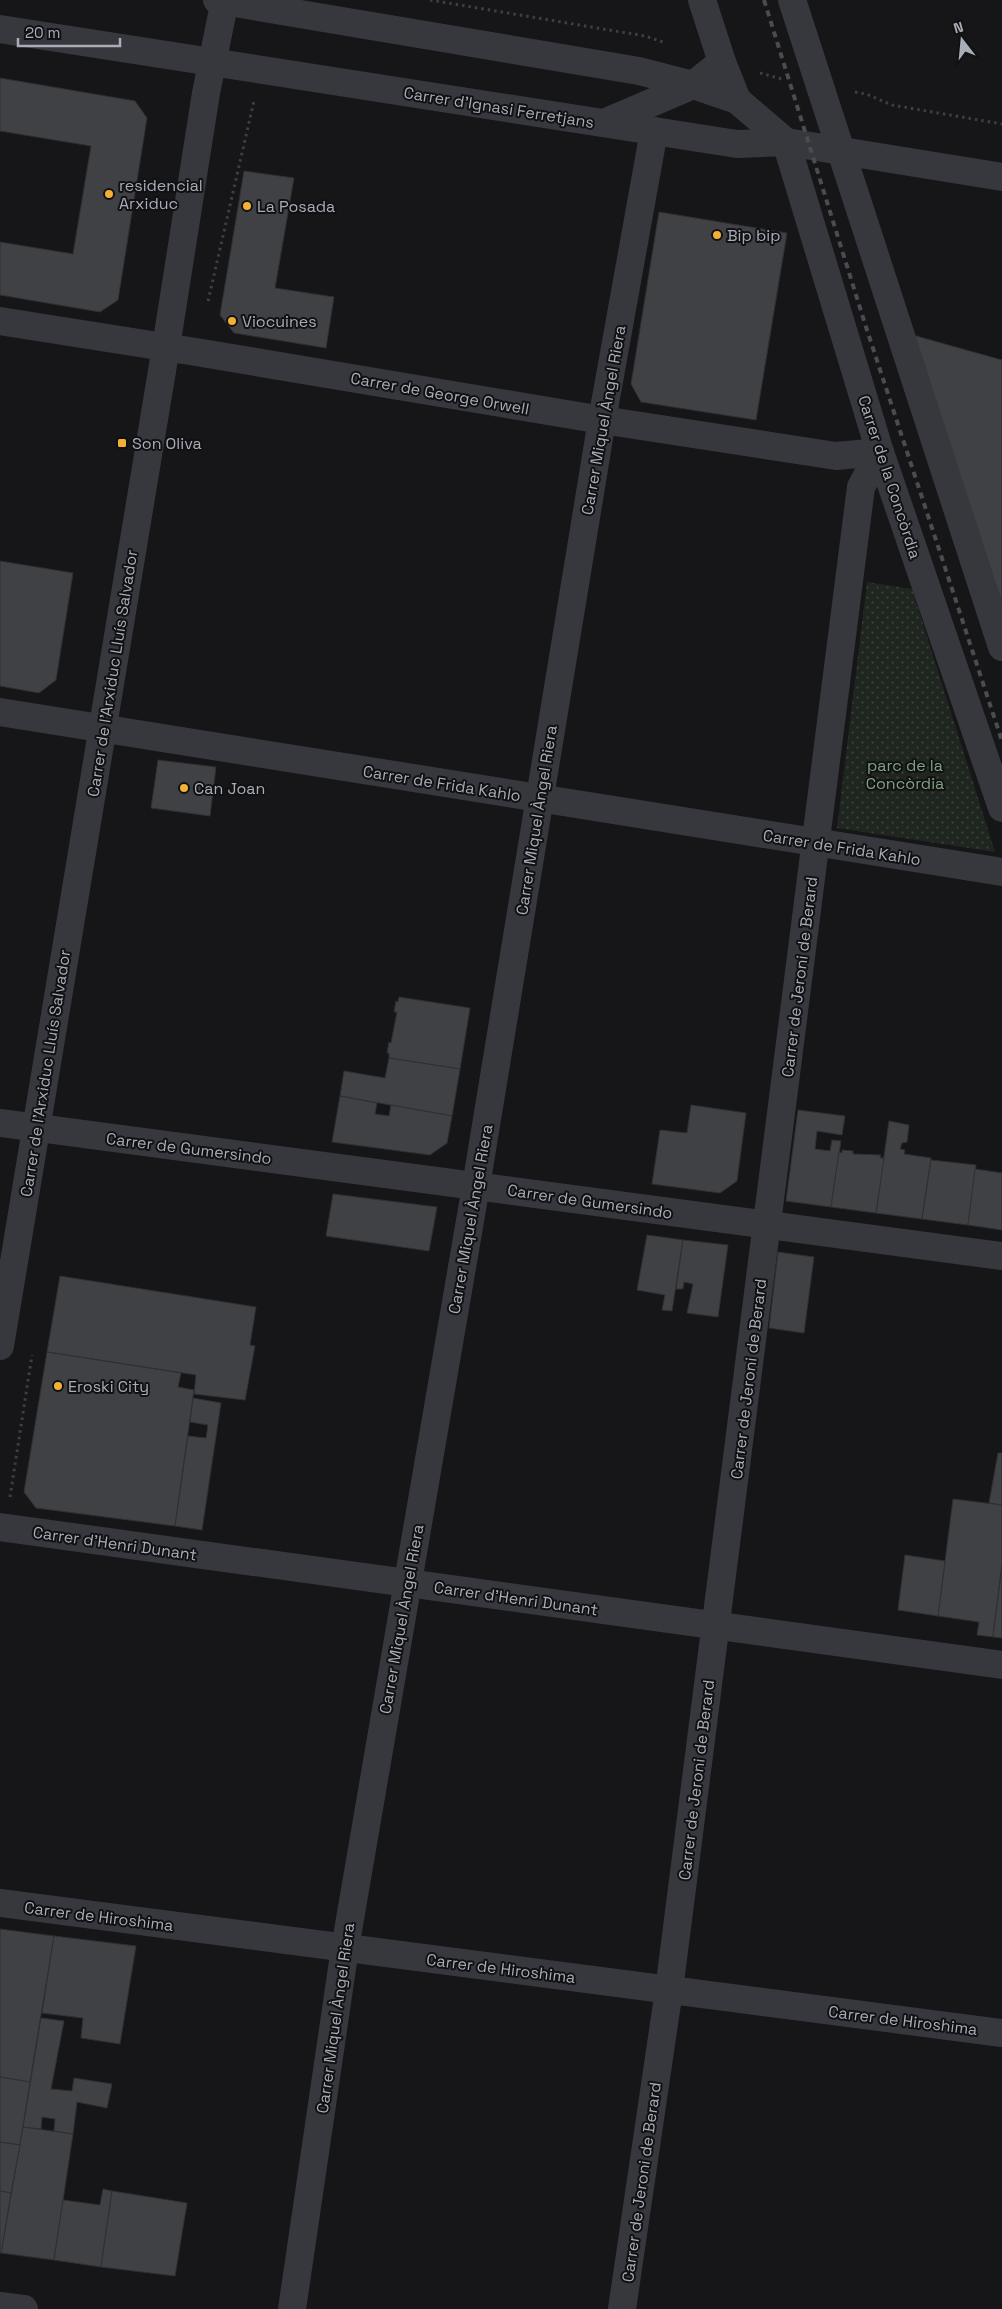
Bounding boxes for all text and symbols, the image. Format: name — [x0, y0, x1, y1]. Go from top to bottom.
scale bar — [18, 15, 120, 47]
north arrow — [937, 15, 987, 65]
text: N — [951, 18, 965, 37]
text: 20 m — [25, 23, 60, 42]
street label: Carrer d'Ignasi Ferretjans — [402, 82, 596, 133]
place label: residencial Arxiduc — [119, 175, 203, 214]
marker: residencial Arxiduc — [103, 188, 115, 200]
place label: La Posada — [257, 196, 335, 217]
marker: La Posada — [241, 200, 253, 212]
place label: Bip bip — [727, 225, 780, 246]
marker: Bip bip — [711, 229, 723, 241]
place label: Viocuines — [242, 311, 317, 332]
marker: Viocuines — [226, 315, 238, 327]
street label: Carrer Miquel Àngel Riera — [576, 324, 631, 517]
street label: Carrer de George Orwell — [349, 367, 531, 420]
street label: Carrer de la Concòrdia — [853, 393, 926, 562]
place label: Son Oliva — [132, 433, 202, 454]
marker: Son Oliva — [116, 437, 128, 449]
street label: Carrer de l'Arxiduc Lluís Salvador — [83, 548, 142, 798]
street label: Carrer Miquel Àngel Riera — [511, 724, 562, 917]
park label: parc de la Concòrdia — [866, 755, 944, 794]
street label: Carrer de Frida Kahlo — [361, 761, 522, 806]
place label: Can Joan — [194, 778, 265, 799]
marker: Can Joan — [178, 782, 190, 794]
street label: Carrer de Frida Kahlo — [761, 825, 922, 870]
street label: Carrer de Jeroni de Berard — [777, 876, 822, 1078]
street label: Carrer de l'Arxiduc Lluís Salvador — [16, 948, 75, 1198]
street label: Carrer Miquel Àngel Riera — [443, 1123, 498, 1316]
street label: Carrer de Gumersindo — [105, 1128, 273, 1169]
street label: Carrer de Gumersindo — [506, 1180, 674, 1223]
street label: Carrer de Jeroni de Berard — [726, 1278, 771, 1480]
place label: Eroski City — [68, 1376, 149, 1397]
marker: Eroski City — [52, 1380, 64, 1392]
street label: Carrer d'Henri Dunant — [32, 1522, 198, 1565]
street label: Carrer Miquel Àngel Riera — [374, 1523, 429, 1716]
street label: Carrer d'Henri Dunant — [433, 1577, 599, 1620]
street label: Carrer de Jeroni de Berard — [674, 1679, 719, 1881]
street label: Carrer de Hiroshima — [23, 1897, 175, 1936]
street label: Carrer Miquel Àngel Riera — [312, 1921, 359, 2115]
street label: Carrer de Hiroshima — [425, 1949, 577, 1988]
street label: Carrer de Hiroshima — [827, 2001, 979, 2040]
street label: Carrer de Jeroni de Berard — [617, 2081, 666, 2283]

